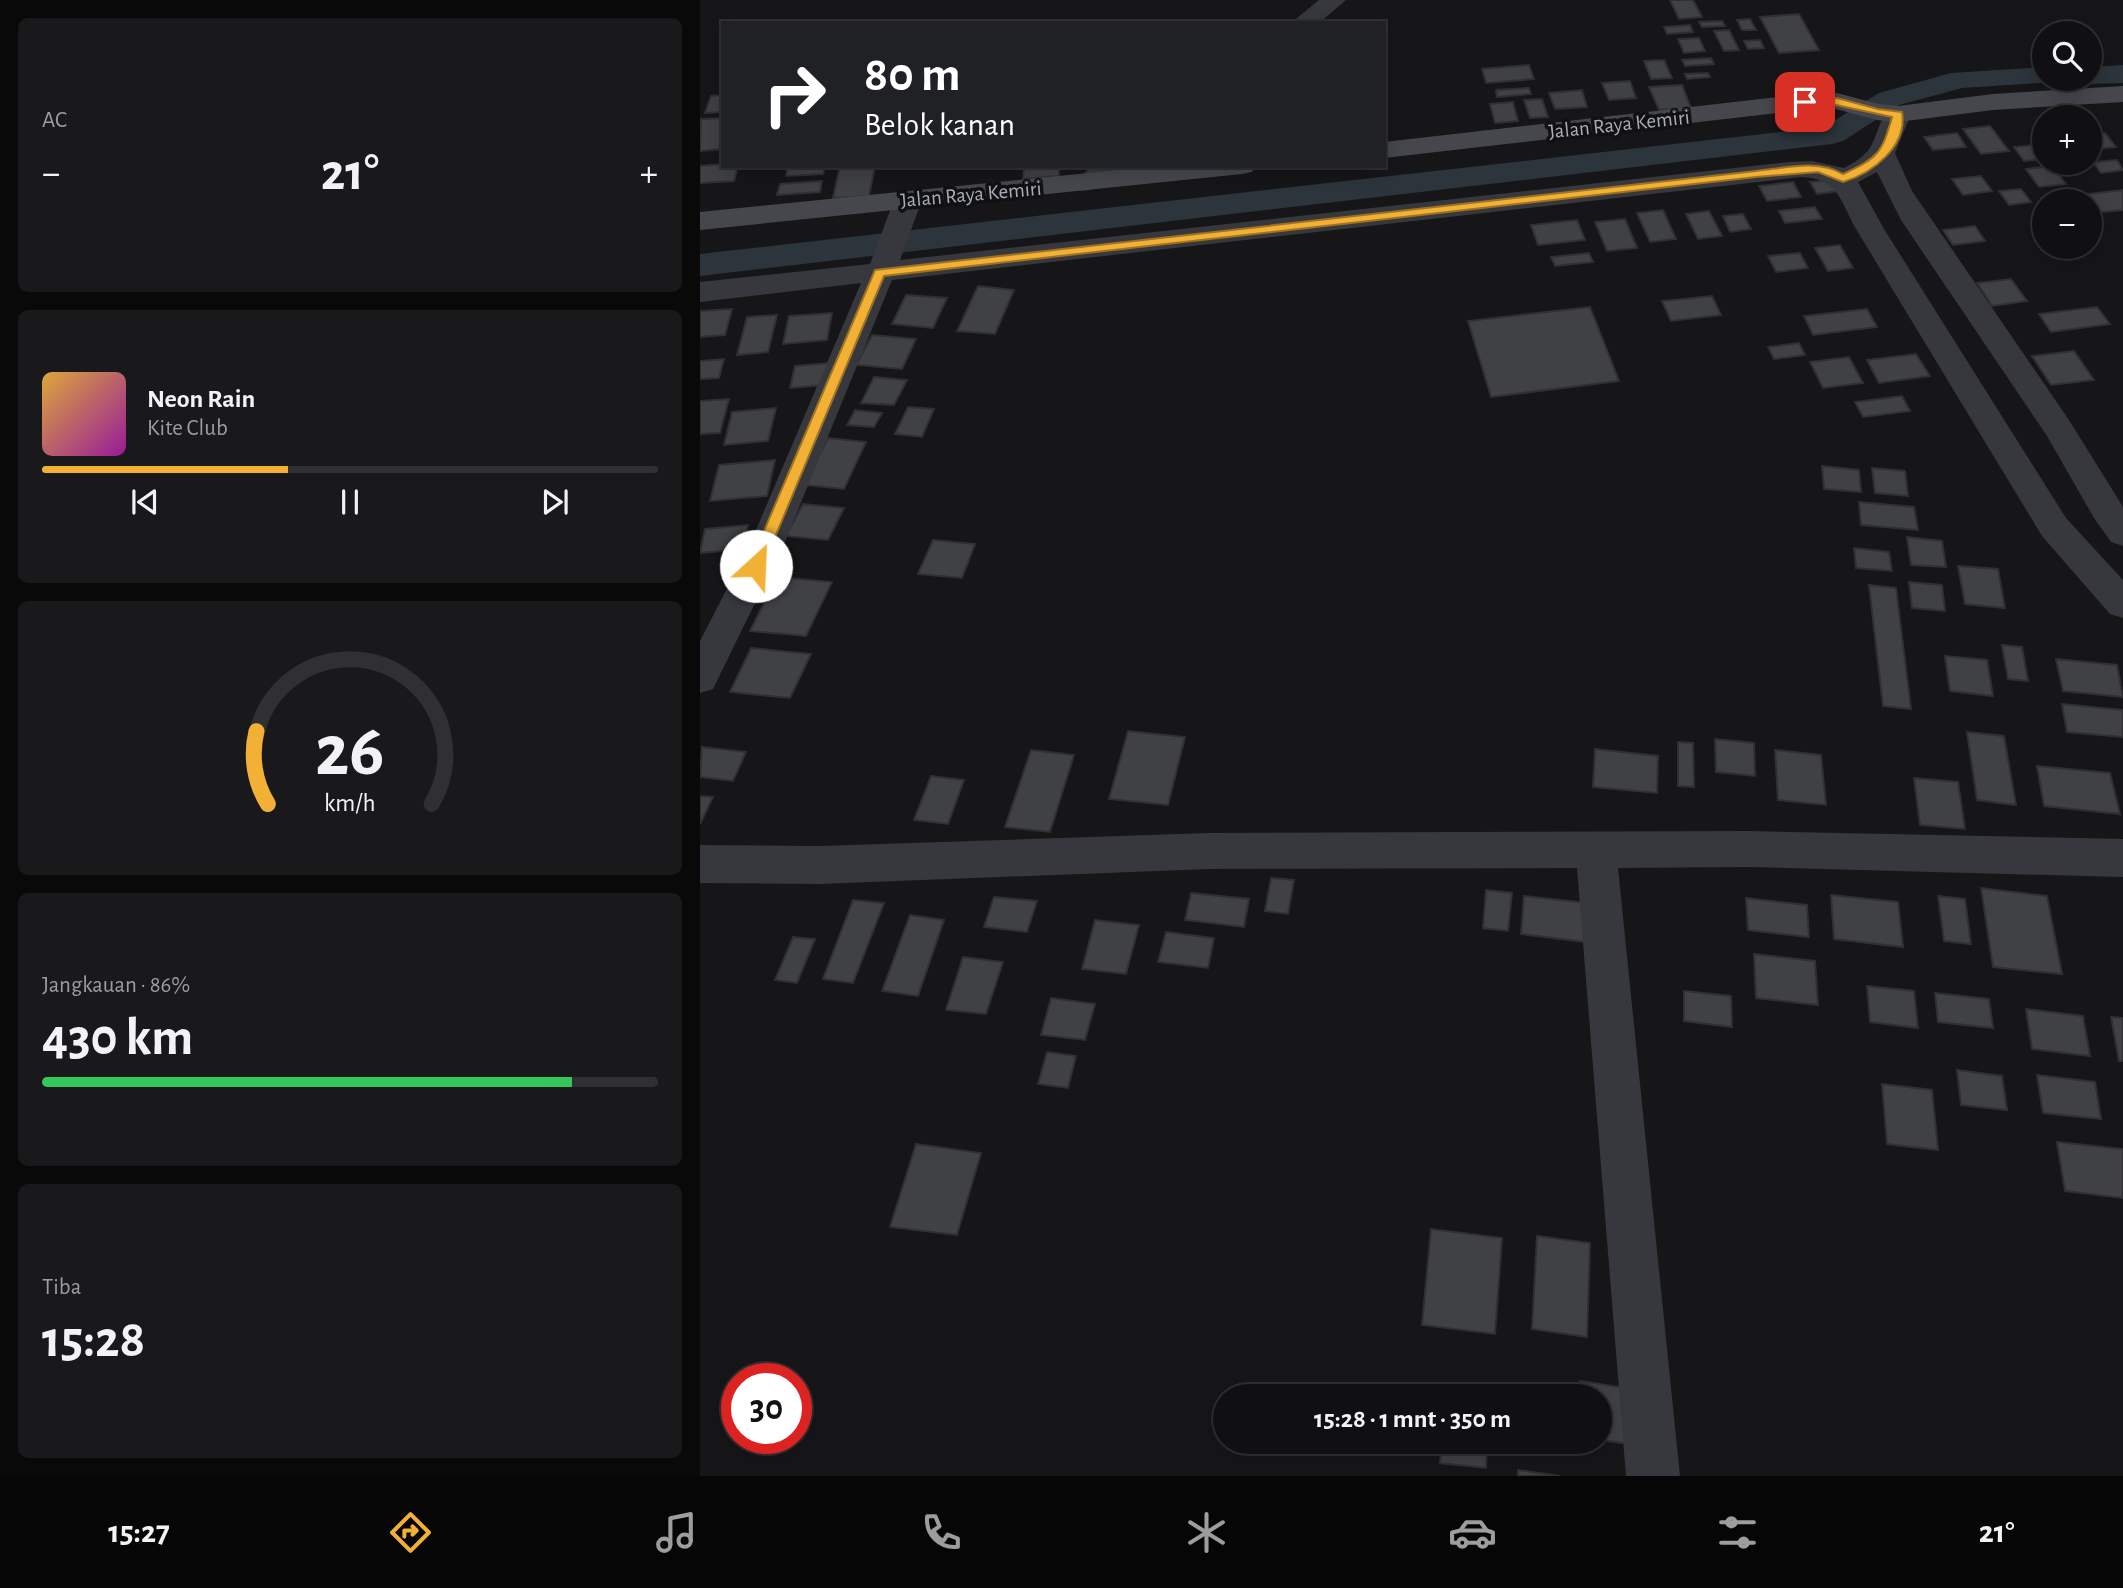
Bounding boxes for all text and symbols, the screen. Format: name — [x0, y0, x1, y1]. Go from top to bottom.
map controls — [2032, 21, 2102, 259]
button: search — [2032, 21, 2102, 91]
icon: right — [749, 49, 840, 140]
text: 80 m — [864, 51, 961, 100]
pin — [1775, 72, 1835, 132]
icon: arrive — [1786, 83, 1824, 121]
button: + — [2032, 105, 2102, 175]
street label: Jalan Raya Kemiri — [1548, 107, 1691, 142]
text: AC — [42, 109, 67, 132]
text: Belok kanan — [864, 109, 1015, 141]
text: 21° — [321, 147, 379, 199]
text: − — [42, 155, 60, 193]
text: + — [640, 155, 658, 193]
street label: Jalan Raya Kemiri — [900, 178, 1043, 211]
button: − — [2032, 189, 2102, 259]
text: Neon Rain — [147, 386, 255, 412]
text: Kite Club — [147, 417, 228, 440]
icon: previous — [126, 483, 164, 521]
icon: pause — [331, 483, 369, 521]
icon: next — [536, 483, 574, 521]
position arrow — [719, 529, 793, 603]
text: 26 — [315, 716, 385, 789]
text: km/h — [324, 791, 376, 816]
text: Jangkauan · 86% — [42, 974, 190, 997]
text: 430 km — [42, 1012, 193, 1064]
text: Tiba — [42, 1276, 81, 1299]
text: 15:28 — [42, 1314, 145, 1366]
speed limit sign: 30 — [721, 1363, 812, 1454]
text: 15:28 · 1 mnt · 350 m — [1314, 1406, 1511, 1432]
icon: directions — [386, 1508, 435, 1557]
icon: music — [652, 1508, 701, 1557]
icon: phone — [917, 1508, 966, 1557]
icon: climate — [1182, 1508, 1231, 1557]
icon: car — [1448, 1508, 1497, 1557]
icon: filters — [1713, 1508, 1762, 1557]
text: 15:27 — [108, 1516, 170, 1548]
text: 21° — [1979, 1516, 2015, 1548]

